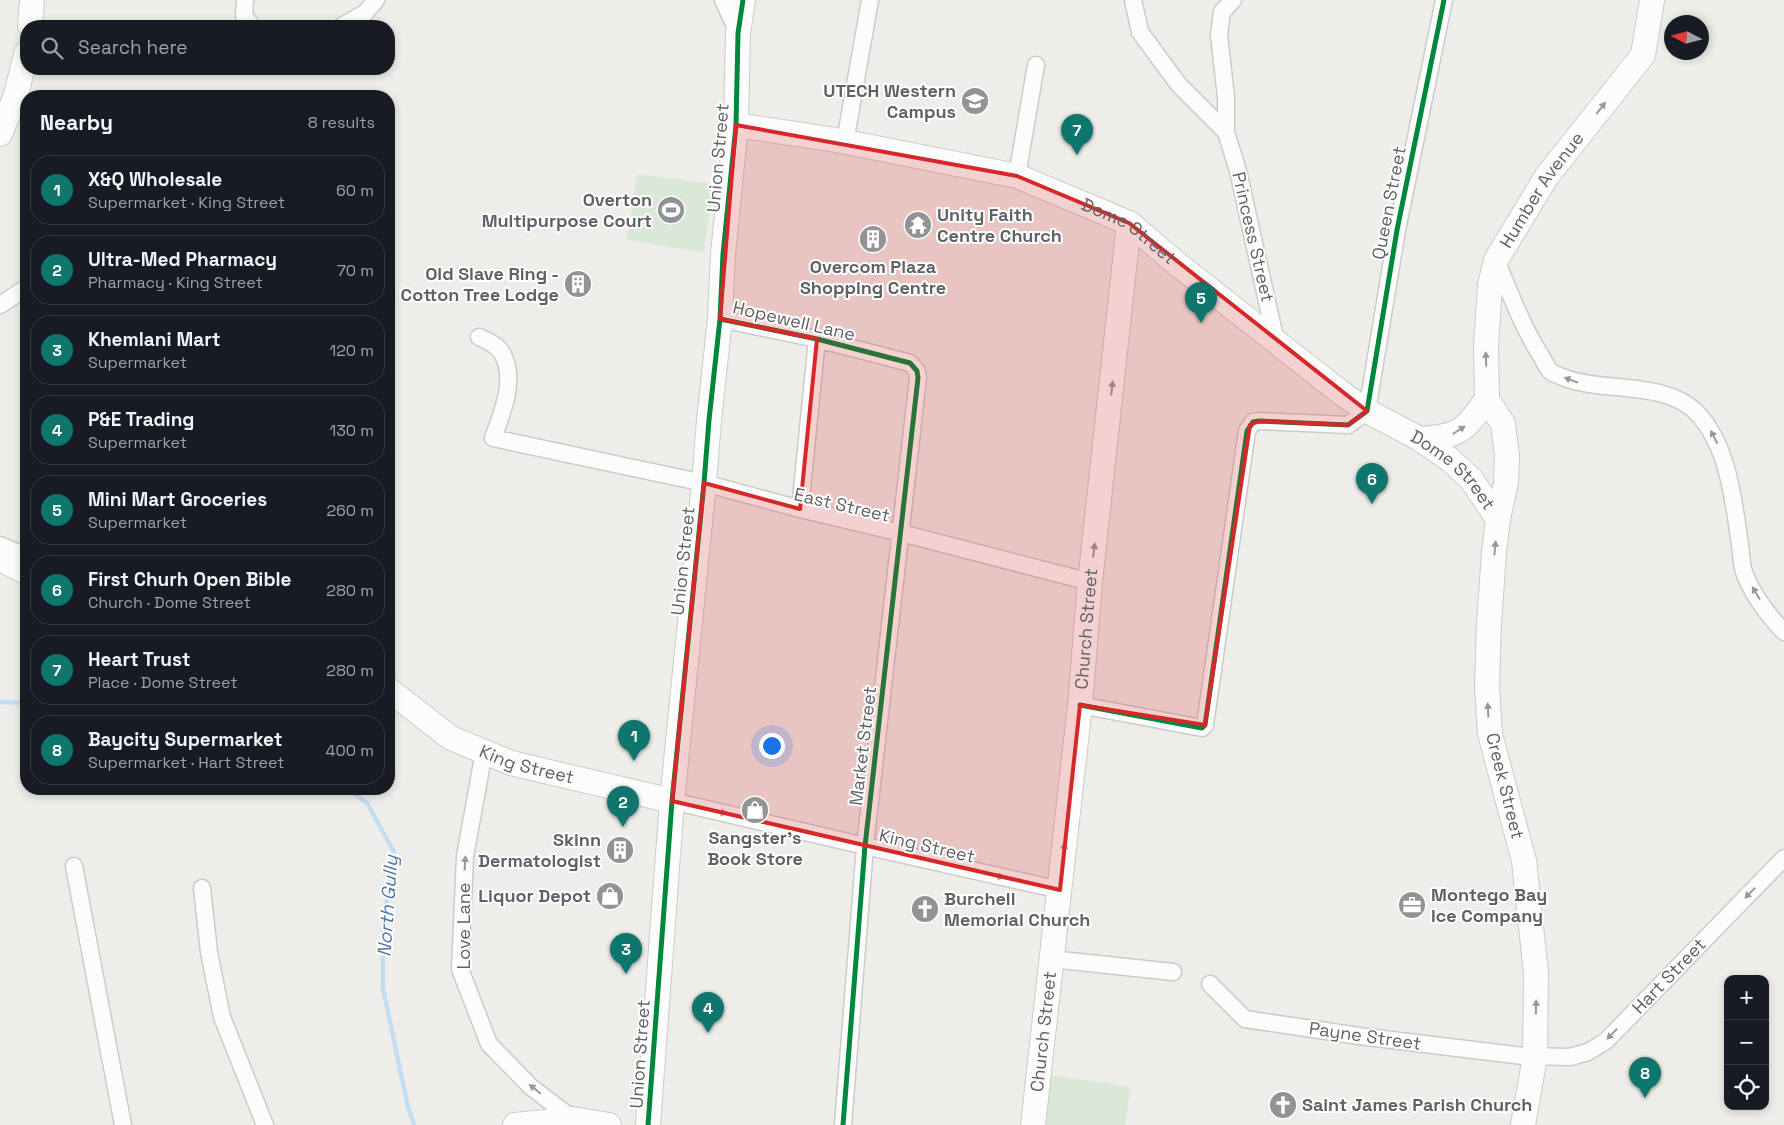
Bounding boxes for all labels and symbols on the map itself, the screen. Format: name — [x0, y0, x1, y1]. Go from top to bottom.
north arrow — [1664, 15, 1709, 60]
place label: UTECH Western Campus — [823, 79, 956, 123]
school or university icon: UTECH Western Campus — [960, 86, 990, 116]
one-way arrow — [1596, 102, 1607, 115]
street label: Union Street — [701, 103, 734, 213]
pin: 7 — [1061, 114, 1093, 155]
street label: Humber Avenue — [1494, 127, 1589, 252]
street label: Queen Street — [1366, 144, 1411, 262]
street label: Princess Street — [1227, 169, 1280, 304]
place label: Overton Multipurpose Court — [482, 188, 652, 232]
street label: Dome Street — [1078, 192, 1181, 269]
sports icon: Overton Multipurpose Court — [656, 195, 686, 225]
place label: Unity Faith Centre Church — [937, 203, 1062, 247]
temple icon: Unity Faith Centre Church — [903, 210, 933, 240]
building icon: Overcom Plaza Shopping Centre — [858, 224, 888, 254]
place label: Overcom Plaza Shopping Centre — [800, 255, 946, 299]
place label: Old Slave Ring - Cotton Tree Lodge — [401, 262, 559, 306]
building icon: Old Slave Ring - Cotton Tree Lodge — [563, 269, 593, 299]
pin: 5 — [1185, 282, 1217, 323]
street label: Hopewell Lane — [731, 295, 858, 346]
one-way arrow — [1482, 351, 1490, 367]
one-way arrow — [1563, 375, 1578, 383]
one-way arrow — [1108, 380, 1116, 396]
street label: Dome Street — [1407, 424, 1501, 514]
one-way arrow — [1453, 425, 1466, 435]
one-way arrow — [1710, 430, 1718, 444]
pin: 6 — [1356, 463, 1388, 504]
street label: East Street — [792, 482, 892, 527]
street label: Union Street — [665, 505, 700, 616]
one-way arrow — [1491, 540, 1499, 556]
one-way arrow — [1090, 541, 1098, 557]
street label: Church Street — [1069, 567, 1102, 690]
one-way arrow — [1751, 586, 1760, 599]
street label: Market Street — [844, 685, 881, 807]
one-way arrow — [1484, 702, 1492, 718]
pin: 1 — [618, 720, 650, 761]
street label: Creek Street — [1481, 730, 1530, 841]
your location — [759, 733, 785, 759]
street label: King Street — [476, 739, 576, 789]
pin: 2 — [607, 786, 639, 827]
shop icon: Sangster's Book Store — [740, 795, 770, 825]
one-way arrow — [712, 808, 727, 816]
street label: King Street — [877, 823, 977, 868]
place label: Sangster's Book Store — [707, 826, 803, 870]
place label: Skinn Dermatologist — [478, 828, 601, 872]
building icon: Skinn Dermatologist — [605, 835, 635, 865]
one-way arrow — [1060, 842, 1068, 858]
water label: North Gully — [371, 853, 404, 958]
one-way arrow — [461, 855, 469, 871]
one-way arrow — [990, 872, 1005, 880]
shop icon: Liquor Depot — [595, 881, 625, 911]
street label: Love Lane — [452, 882, 475, 970]
place label: Montego Bay Ice Company — [1431, 883, 1547, 927]
place label: Liquor Depot — [478, 884, 591, 907]
place label: Burchell Memorial Church — [944, 887, 1090, 931]
one-way arrow — [1744, 887, 1756, 899]
office icon: Montego Bay Ice Company — [1397, 890, 1427, 920]
church icon: Burchell Memorial Church — [910, 894, 940, 924]
pin: 3 — [610, 933, 642, 974]
street label: Hart Street — [1627, 933, 1711, 1018]
street label: Church Street — [1025, 970, 1061, 1093]
pin: 4 — [692, 992, 724, 1033]
street label: Union Street — [624, 999, 655, 1109]
one-way arrow — [1532, 999, 1540, 1015]
street label: Payne Street — [1307, 1016, 1423, 1055]
one-way arrow — [1606, 1028, 1618, 1040]
pin: 8 — [1629, 1057, 1661, 1098]
one-way arrow — [528, 1083, 541, 1094]
church icon: Saint James Parish Church — [1268, 1090, 1298, 1120]
place label: Saint James Parish Church — [1302, 1093, 1532, 1116]

